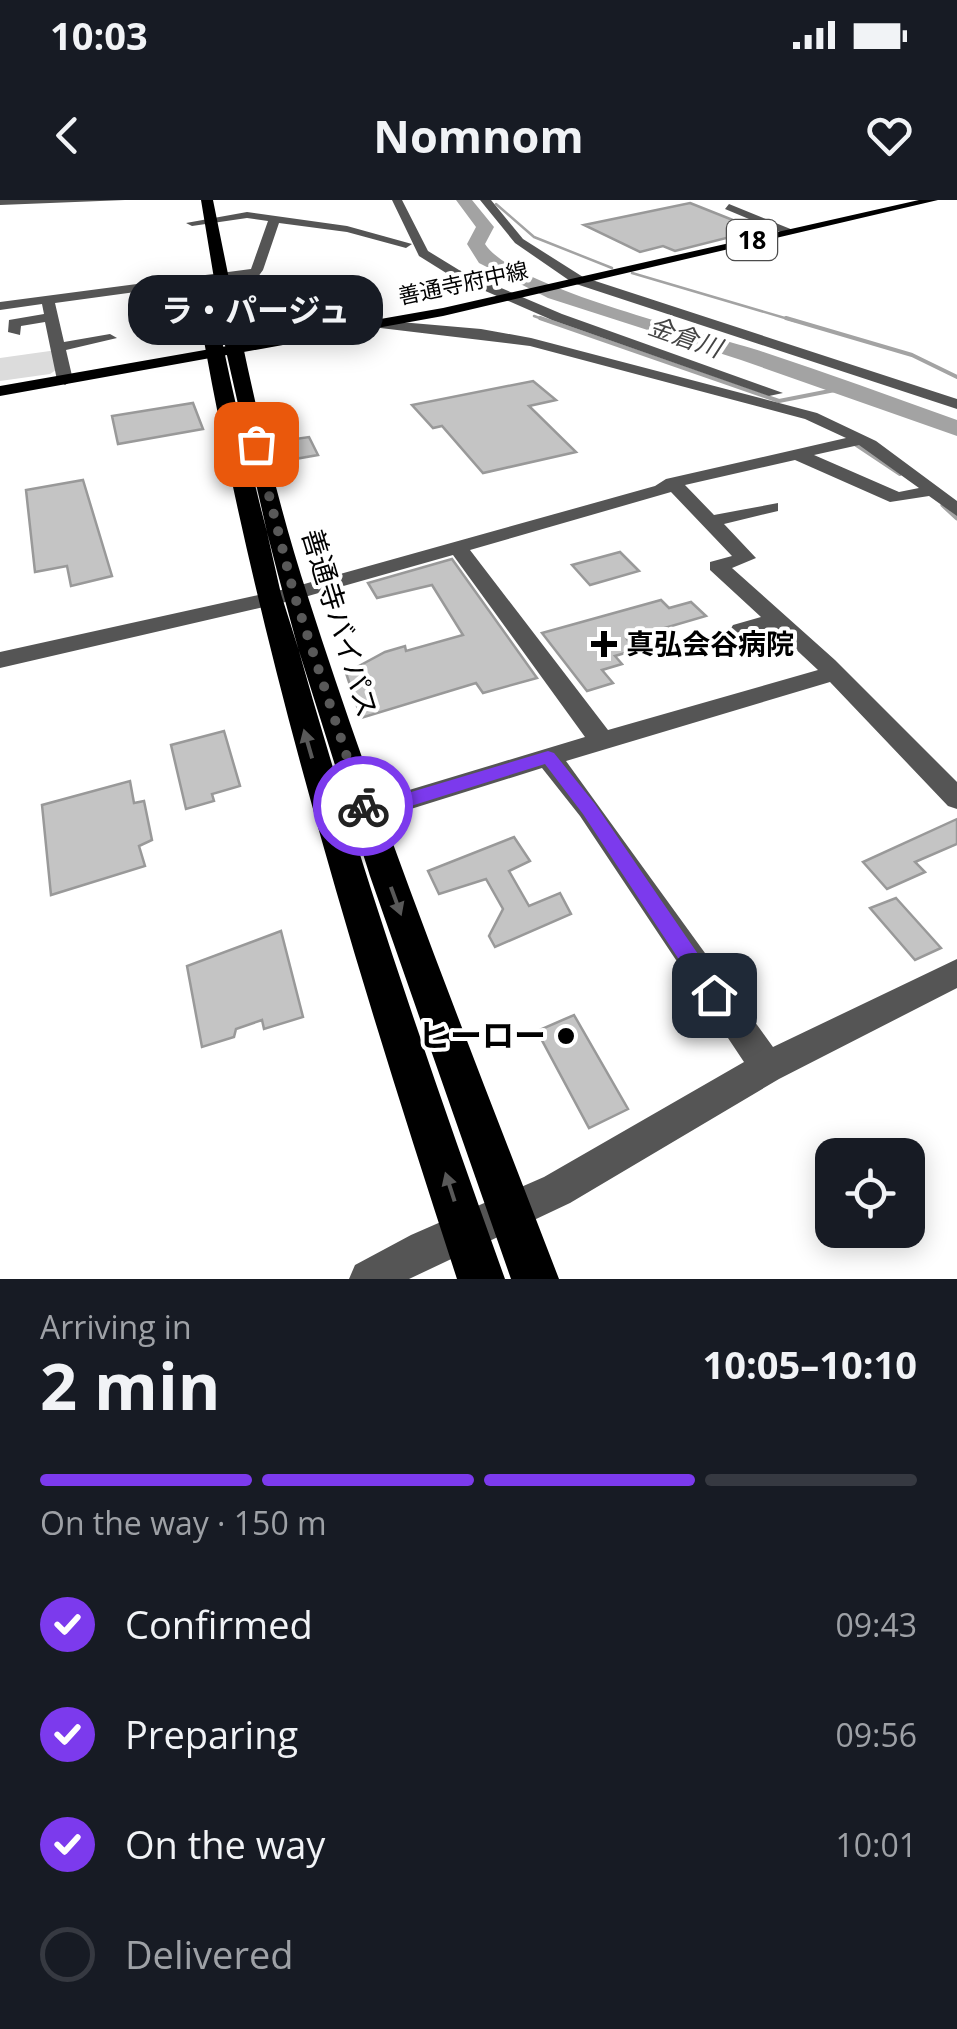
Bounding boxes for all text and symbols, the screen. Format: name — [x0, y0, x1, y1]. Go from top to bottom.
text: 10:03 — [50, 9, 148, 61]
text: Nomnom — [373, 105, 584, 166]
icon: back — [40, 108, 95, 163]
icon: heart — [862, 108, 917, 163]
road number: 18 — [727, 220, 777, 260]
street label: 善通寺府中線 — [395, 254, 530, 310]
callout: ラ・パージュ — [128, 274, 384, 344]
text: ラ・パージュ — [161, 288, 350, 331]
water label: 金倉川 — [644, 308, 729, 365]
pin — [214, 402, 299, 487]
icon: bag — [229, 417, 284, 472]
street label: 善通寺バイパス — [294, 524, 388, 722]
place label: 真弘会谷病院 — [626, 624, 794, 662]
marker: 真弘会谷病院 — [591, 631, 617, 657]
one-way arrow — [300, 728, 316, 759]
courier — [313, 756, 413, 856]
icon: bike — [336, 779, 391, 834]
one-way arrow — [389, 887, 404, 917]
pin — [672, 953, 757, 1038]
icon: home — [687, 968, 742, 1023]
place label: ヒーロー — [418, 1013, 546, 1056]
marker: ヒーロー — [555, 1025, 577, 1047]
map controls — [815, 1138, 925, 1248]
button: locate — [815, 1138, 925, 1248]
one-way arrow — [441, 1171, 456, 1201]
text: Arriving in — [40, 1305, 192, 1348]
text: 10:05–10:10 — [703, 1338, 917, 1390]
text: 2 min — [40, 1341, 220, 1429]
text: On the way · 150 m — [40, 1501, 327, 1544]
icon: check — [40, 1597, 95, 1652]
text: Confirmed — [125, 1598, 313, 1650]
text: 09:43 — [835, 1603, 917, 1646]
icon: check — [40, 1707, 95, 1762]
text: Preparing — [125, 1708, 298, 1760]
text: 09:56 — [835, 1713, 917, 1756]
icon: check — [40, 1817, 95, 1872]
text: On the way — [125, 1818, 325, 1870]
text: 10:01 — [835, 1823, 917, 1866]
text: Delivered — [125, 1928, 294, 1980]

